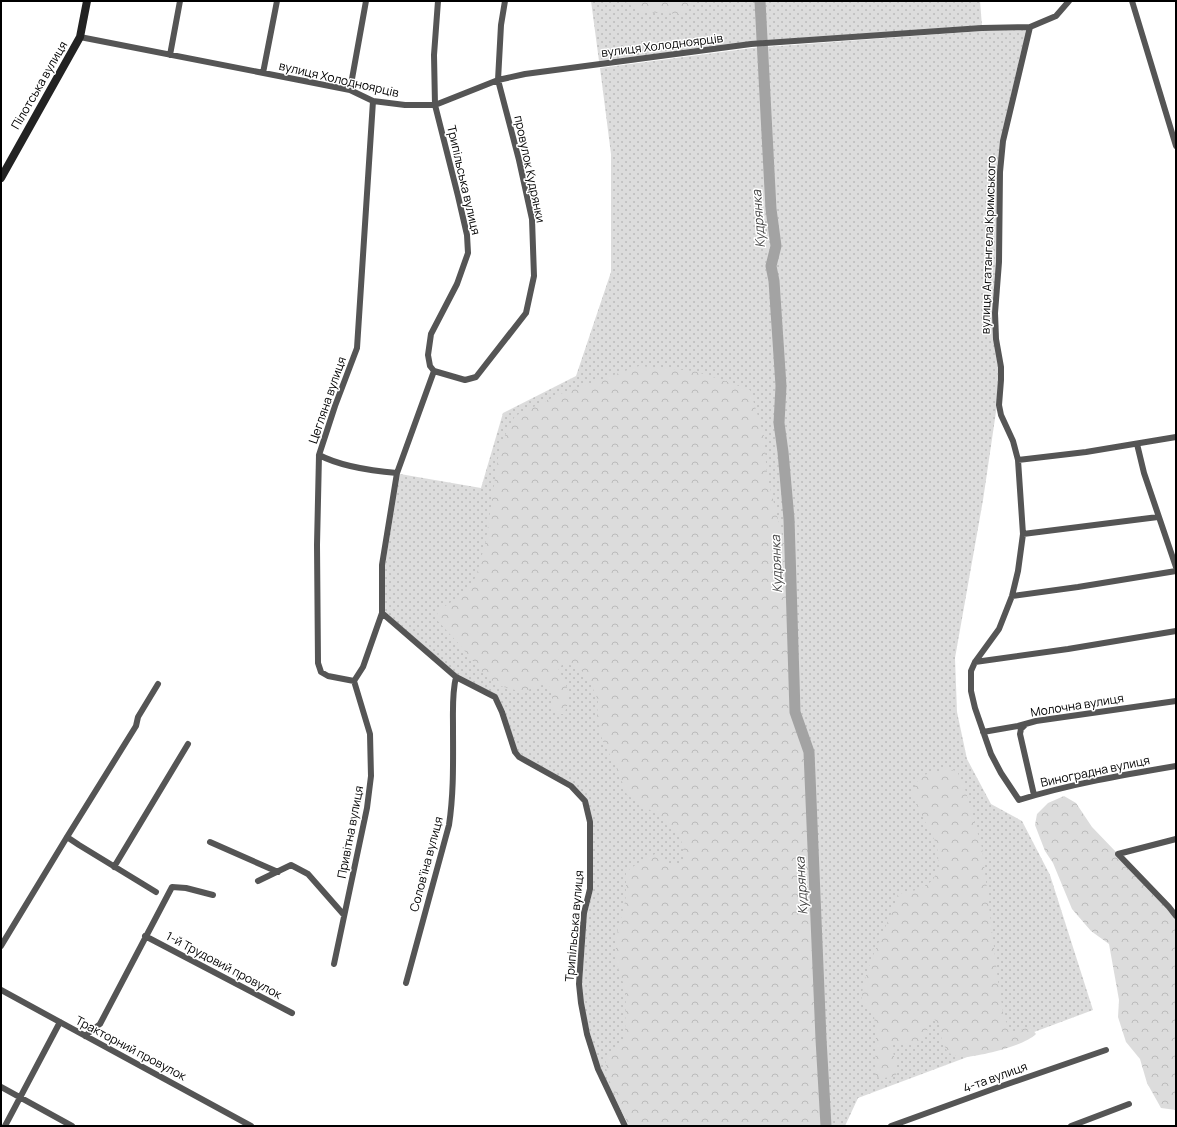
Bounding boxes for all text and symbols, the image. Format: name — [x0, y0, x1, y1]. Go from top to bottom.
street label: вулиця Холодноярців — [600, 29, 724, 61]
street label: Пілотська вулиця — [7, 38, 71, 132]
street label: вулиця Холодноярців — [277, 57, 401, 101]
street label: провулок Кудрянки — [510, 114, 550, 224]
street label: Трипільська вулиця — [443, 124, 485, 236]
street label: вулиця Агатангела Кримського — [976, 156, 1000, 334]
water label: Кудрянка — [747, 189, 769, 248]
street label: Цегляна вулиця — [304, 354, 350, 446]
water label: Кудрянка — [766, 534, 786, 593]
street label: Молочна вулиця — [1029, 689, 1125, 721]
street label: Виноградна вулиця — [1039, 751, 1151, 791]
street label: Привітна вулиця — [333, 784, 367, 880]
street label: Соловʼїна вулиця — [405, 814, 447, 914]
water label: Кудрянка — [790, 856, 811, 915]
street label: Трипільська вулиця — [561, 870, 587, 982]
street label: 1-й Трудовий провулок — [163, 927, 286, 1003]
street label: Тракторний провулок — [73, 1012, 190, 1085]
street label: 4-та вулиця — [960, 1058, 1030, 1096]

